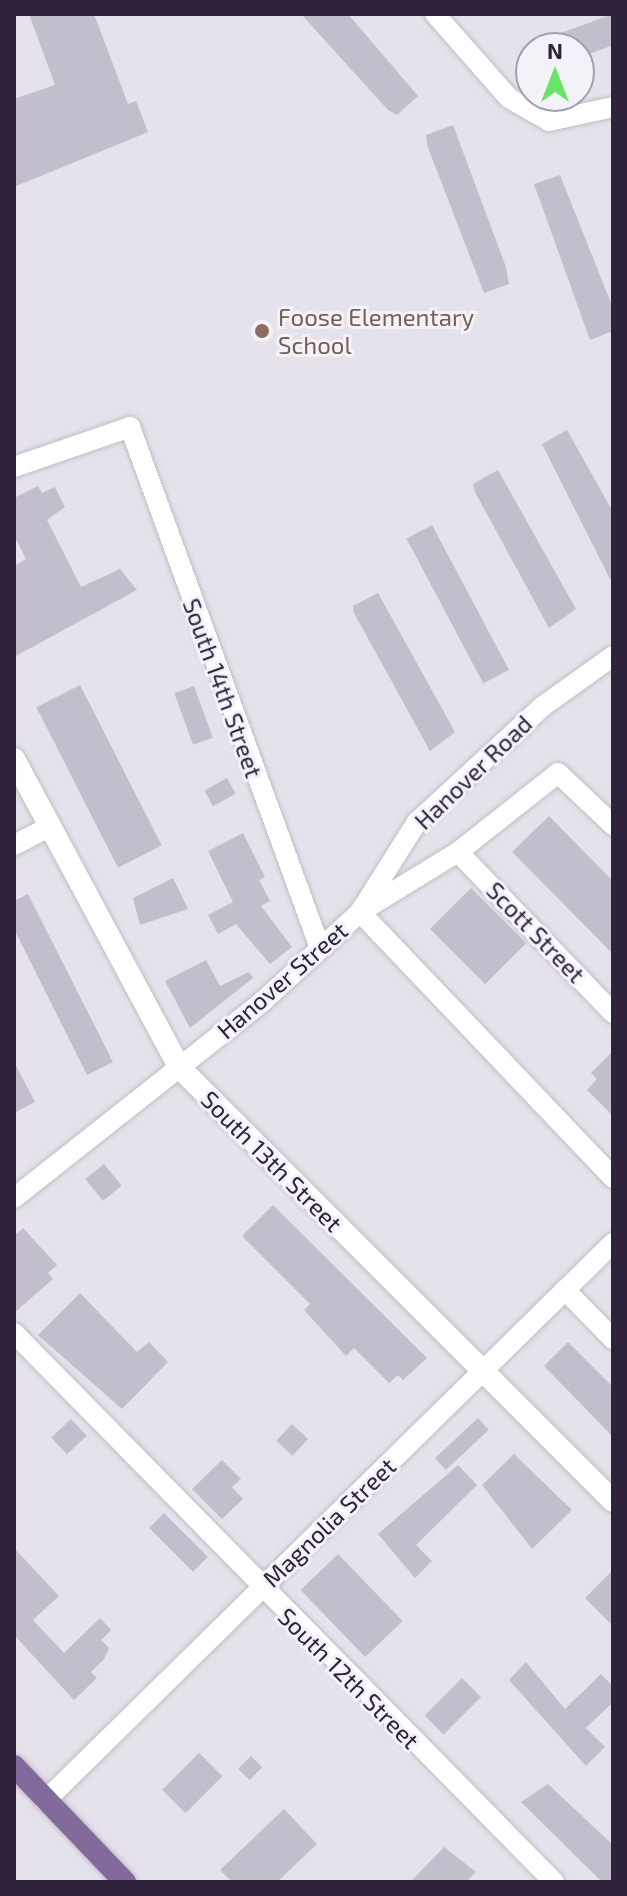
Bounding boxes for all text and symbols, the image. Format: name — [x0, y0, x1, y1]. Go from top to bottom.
north arrow — [515, 32, 595, 112]
text: N — [547, 37, 563, 63]
place label: Foose Elementary School — [278, 303, 474, 359]
marker: Foose Elementary School — [253, 322, 271, 340]
street label: South 14th Street — [177, 594, 269, 782]
street label: Hanover Road — [408, 709, 538, 835]
street label: Scott Street — [481, 876, 591, 988]
street label: Hanover Street — [211, 915, 353, 1045]
street label: South 13th Street — [196, 1085, 348, 1237]
street label: Magnolia Street — [257, 1451, 401, 1593]
street label: South 12th Street — [273, 1602, 425, 1754]

